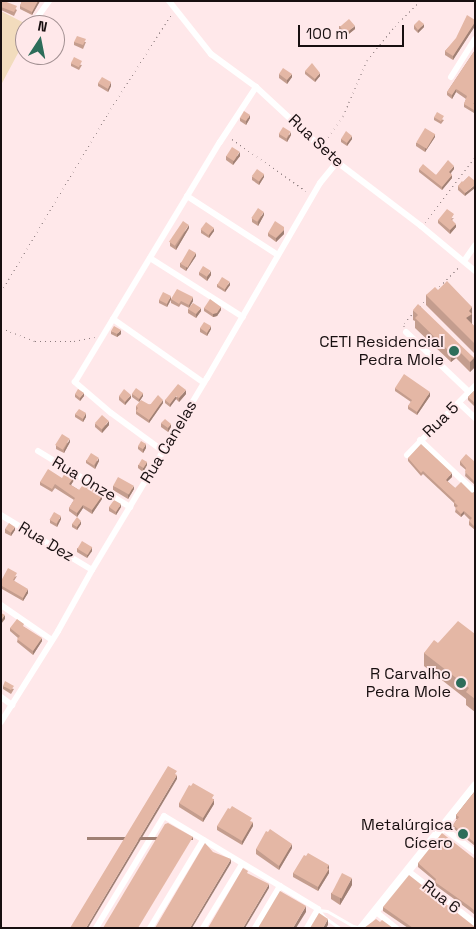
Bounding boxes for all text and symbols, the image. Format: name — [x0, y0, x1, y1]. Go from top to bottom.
north arrow — [15, 15, 65, 65]
scale bar — [301, 15, 407, 47]
text: N — [36, 17, 49, 36]
text: 100 m — [306, 24, 348, 43]
street label: Rua Sete — [284, 111, 348, 171]
place label: CETI Residencial Pedra Mole — [319, 332, 444, 370]
marker: CETI Residencial Pedra Mole — [448, 345, 460, 357]
street label: Rua Canelas — [137, 397, 201, 487]
street label: Rua 5 — [419, 398, 463, 442]
street label: Rua Onze — [49, 452, 119, 506]
street label: Rua Dez — [15, 518, 77, 566]
place label: R Carvalho Pedra Mole — [366, 664, 451, 702]
marker: R Carvalho Pedra Mole — [455, 677, 467, 689]
place label: Metalúrgica Cícero — [361, 815, 453, 853]
marker: Metalúrgica Cícero — [457, 828, 469, 840]
street label: Rua 6 — [418, 876, 464, 918]

